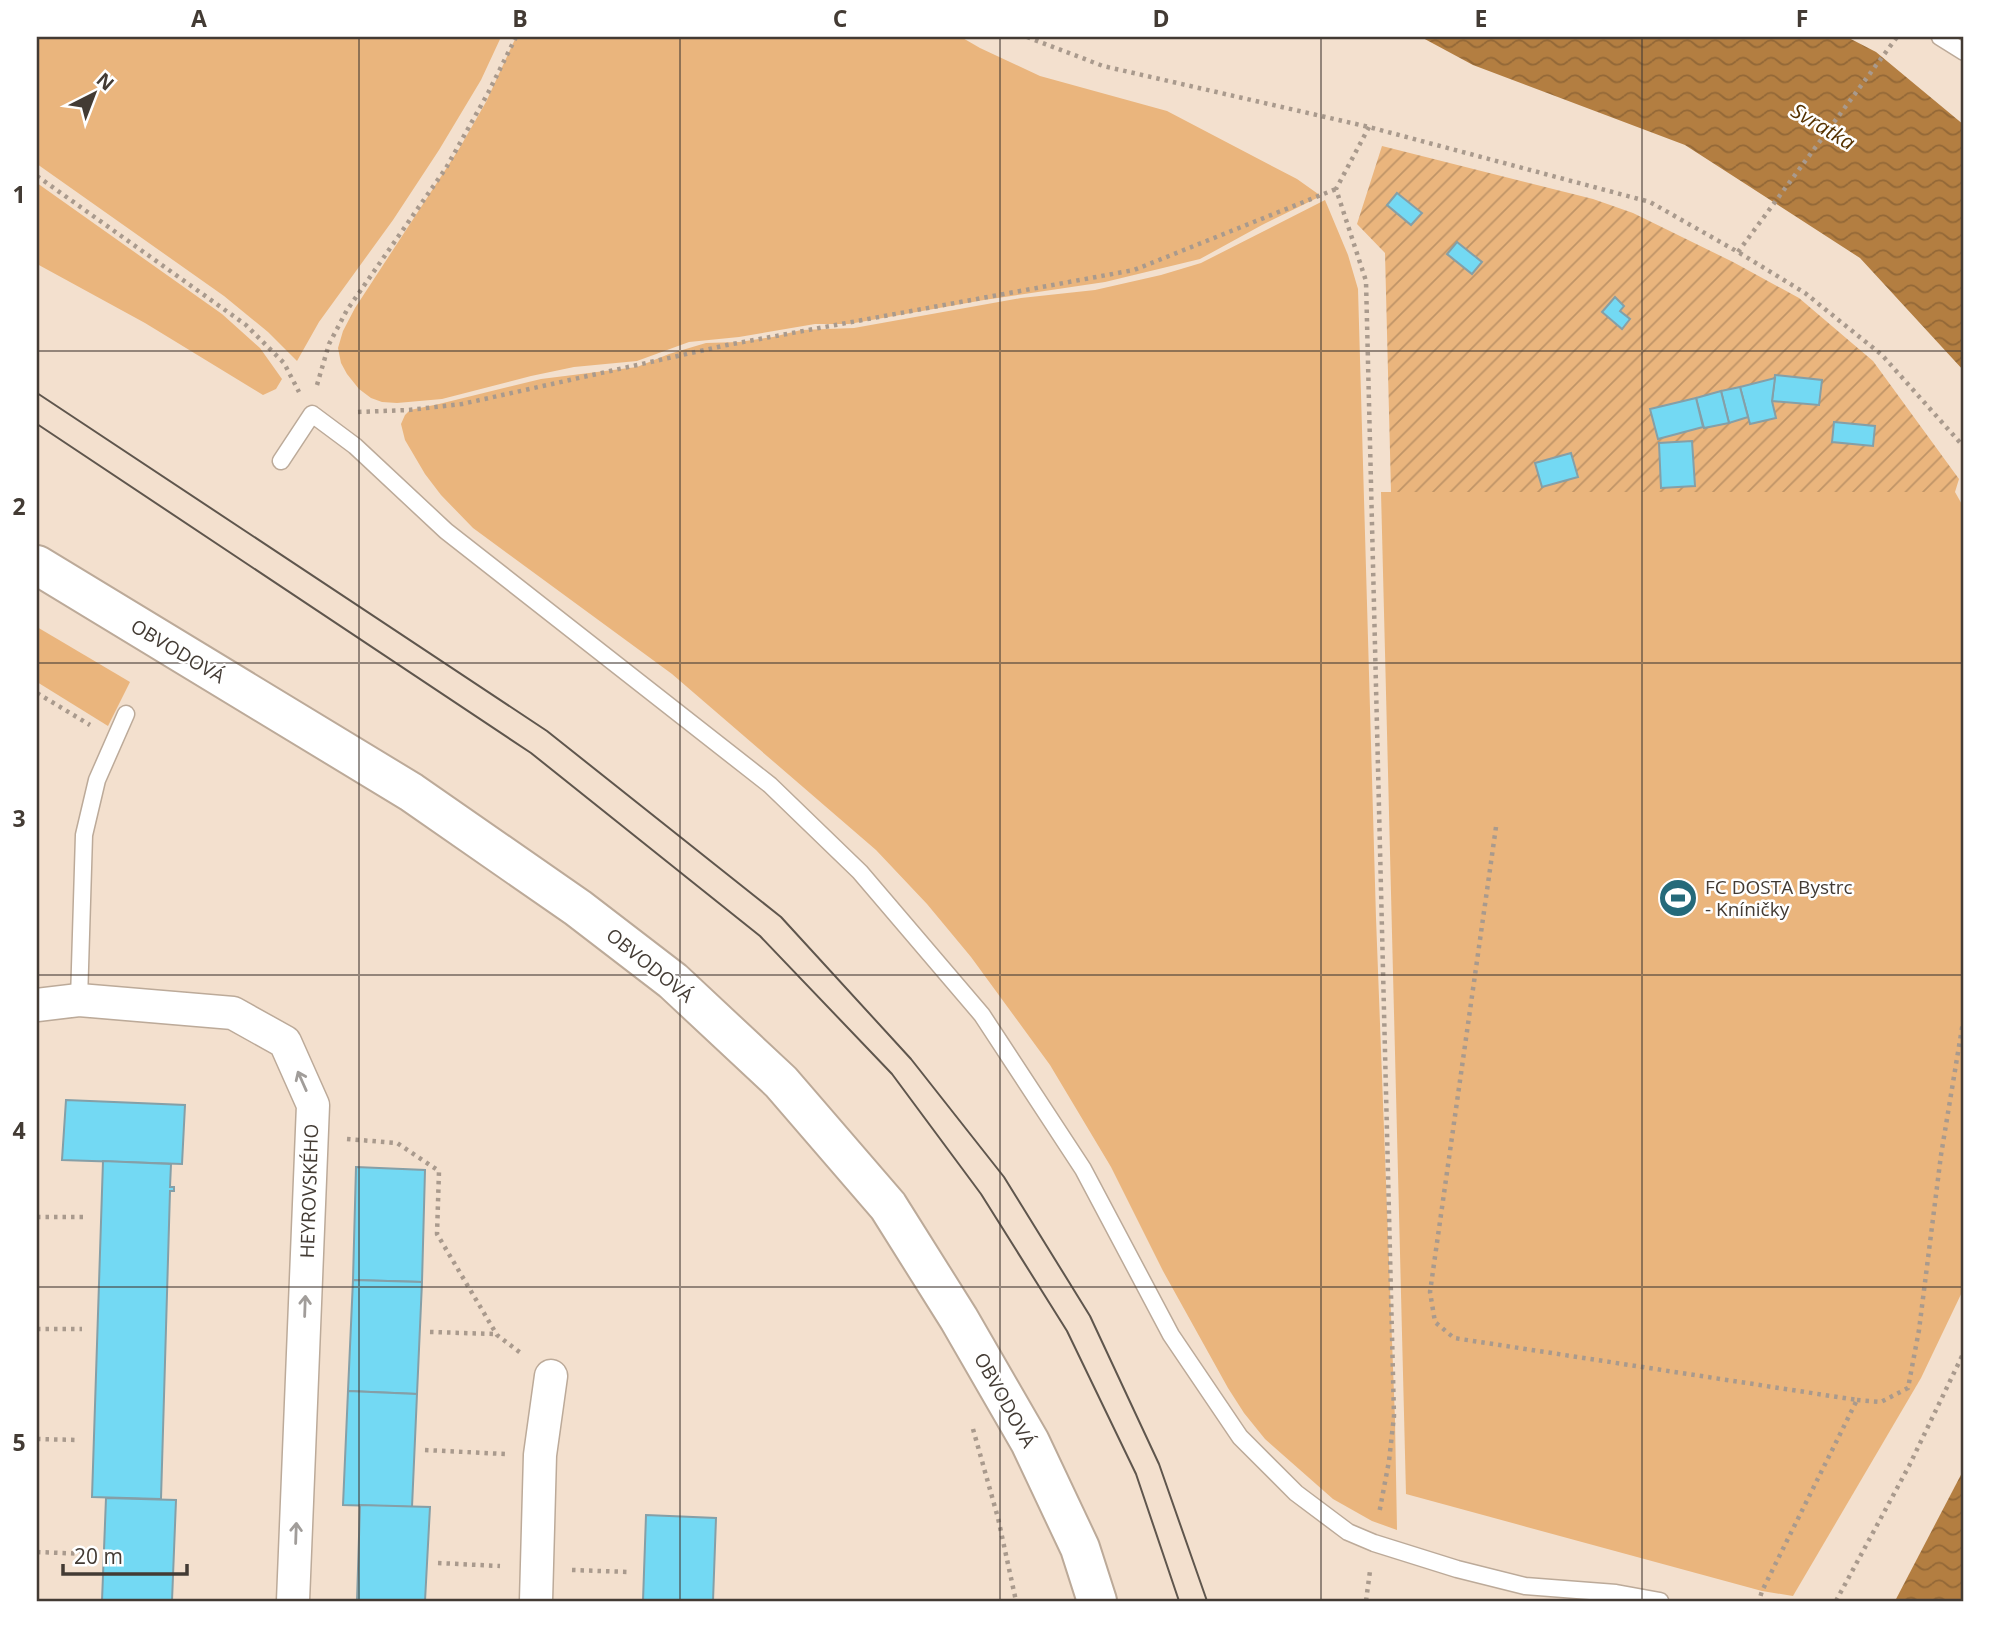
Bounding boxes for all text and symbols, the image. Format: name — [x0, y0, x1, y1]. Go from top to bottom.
text: A — [191, 2, 207, 34]
text: B — [512, 2, 528, 34]
text: C — [833, 2, 847, 34]
text: D — [1152, 2, 1170, 34]
text: E — [1475, 2, 1487, 34]
text: F — [1796, 2, 1808, 34]
north arrow — [60, 60, 130, 130]
text: N — [91, 67, 120, 96]
water label: Svratka — [1787, 96, 1861, 156]
text: 1 — [12, 178, 26, 210]
text: 2 — [12, 490, 26, 522]
street label: OBVODOVÁ — [126, 613, 230, 689]
text: 3 — [12, 802, 26, 834]
place label: FC DOSTA Bystrc - Kníničky — [1705, 874, 1853, 922]
sports icon: FC DOSTA Bystrc - Kníničky — [1657, 877, 1699, 919]
street label: OBVODOVÁ — [601, 922, 699, 1008]
one-way arrow — [295, 1070, 308, 1092]
text: 4 — [12, 1114, 26, 1146]
street label: HEYROVSKÉHO — [294, 1123, 324, 1259]
one-way arrow — [298, 1294, 311, 1317]
street label: OBVODOVÁ — [968, 1348, 1042, 1452]
text: 5 — [12, 1426, 26, 1458]
one-way arrow — [289, 1522, 302, 1545]
scale bar — [63, 1533, 187, 1577]
text: 20 m — [74, 1542, 123, 1570]

